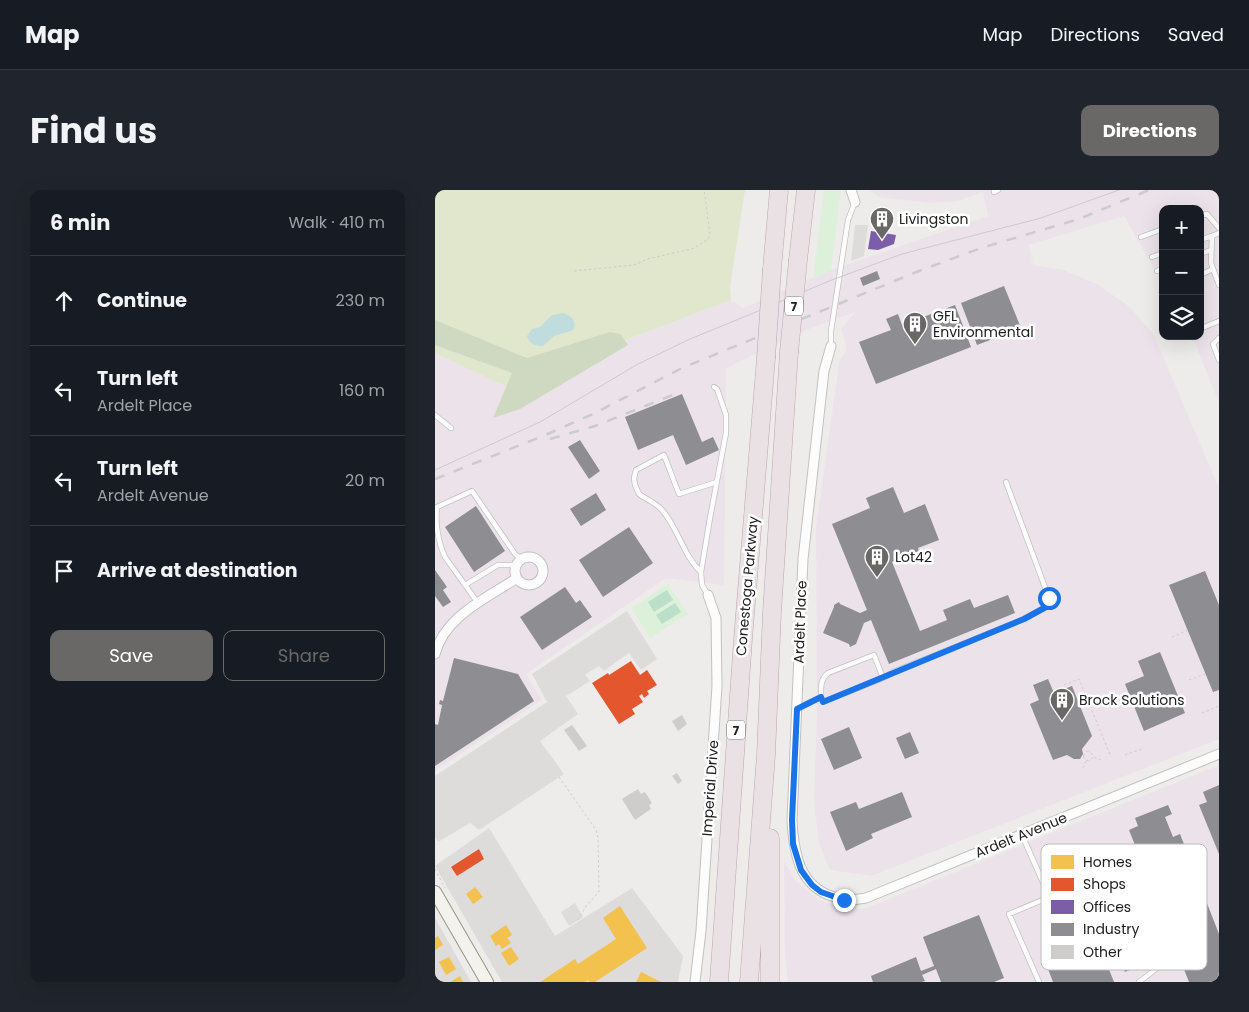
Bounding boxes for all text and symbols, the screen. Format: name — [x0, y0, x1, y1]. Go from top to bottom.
text: Map — [25, 18, 80, 51]
text: Map — [983, 22, 1022, 47]
text: Directions — [1050, 22, 1140, 47]
text: Saved — [1168, 22, 1224, 47]
button: Directions — [1081, 105, 1219, 156]
text: Find us — [30, 106, 157, 155]
map controls — [1159, 205, 1204, 340]
button: + — [1159, 205, 1204, 250]
building icon: Livingston — [869, 206, 895, 240]
text: 6 min — [50, 208, 110, 237]
place label: Livingston — [899, 209, 969, 229]
text: Walk · 410 m — [288, 211, 385, 234]
button: − — [1159, 250, 1204, 295]
icon: ahead — [50, 287, 78, 315]
text: Continue — [97, 287, 187, 314]
text: 230 m — [336, 289, 385, 312]
button: layers — [1159, 295, 1204, 340]
road number: 7 — [785, 296, 803, 315]
place label: GFL Environmental — [933, 306, 1034, 342]
building icon: GFL Environmental — [902, 311, 928, 345]
text: Turn left — [97, 365, 178, 392]
icon: left — [50, 377, 78, 405]
text: 160 m — [339, 379, 385, 402]
text: Ardelt Place — [97, 394, 192, 417]
text: Turn left — [97, 455, 178, 482]
icon: left — [50, 467, 78, 495]
text: 20 m — [345, 469, 385, 492]
text: Ardelt Avenue — [97, 484, 209, 507]
street label: Conestoga Parkway — [731, 515, 763, 657]
building icon: Lot42 — [864, 544, 890, 578]
place label: Lot42 — [895, 547, 932, 567]
icon: arrive — [50, 557, 78, 585]
text: Arrive at destination — [97, 557, 298, 584]
street label: Ardelt Place — [789, 580, 811, 664]
route start — [1038, 587, 1061, 610]
button: Save — [50, 630, 213, 681]
button: Share — [223, 630, 385, 681]
building icon: Brock Solutions — [1049, 687, 1075, 721]
place label: Brock Solutions — [1079, 690, 1185, 710]
road number: 7 — [727, 720, 745, 740]
street label: Imperial Drive — [697, 739, 723, 837]
street label: Ardelt Avenue — [972, 807, 1070, 863]
legend — [1041, 844, 1207, 970]
text: Homes — [1083, 852, 1132, 872]
text: Shops — [1083, 874, 1126, 894]
route end — [833, 889, 856, 912]
text: Offices — [1083, 897, 1131, 917]
text: Industry — [1083, 919, 1139, 939]
text: Other — [1083, 942, 1122, 962]

